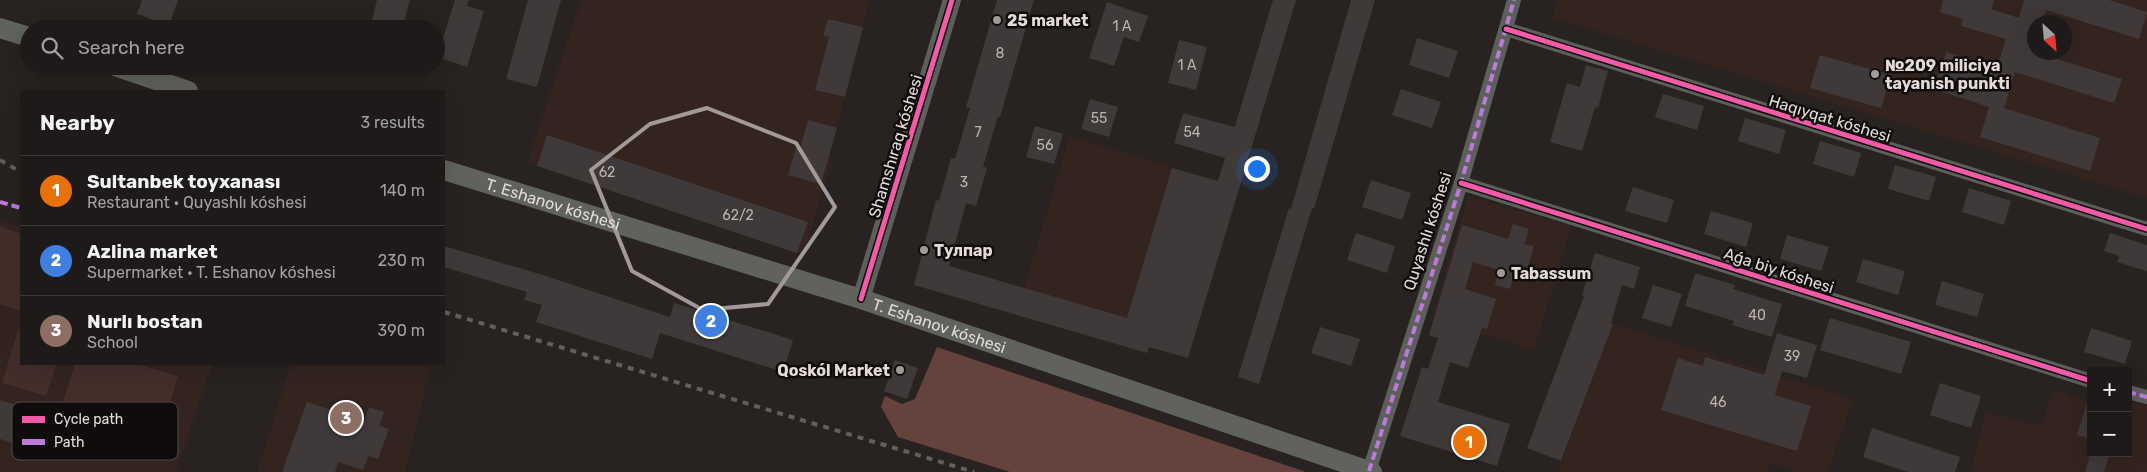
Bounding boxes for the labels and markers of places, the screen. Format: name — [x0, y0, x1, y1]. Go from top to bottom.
place label: 25 market — [1007, 11, 1089, 30]
marker: 25 market — [991, 14, 1003, 26]
place label: №209 miliciya tayanish punkti — [1885, 56, 2010, 93]
marker: №209 miliciya tayanish punkti — [1869, 68, 1881, 80]
place label: Тулпар — [934, 241, 993, 260]
marker: Тулпар — [918, 244, 930, 256]
place label: Tabassum — [1511, 264, 1591, 283]
marker: Tabassum — [1495, 267, 1507, 279]
pin: 2 — [695, 302, 727, 340]
place label: Qoskól Market — [777, 361, 891, 380]
marker: Qoskól Market — [894, 364, 906, 376]
pin: 3 — [330, 399, 362, 437]
pin: 1 — [1453, 423, 1485, 461]

